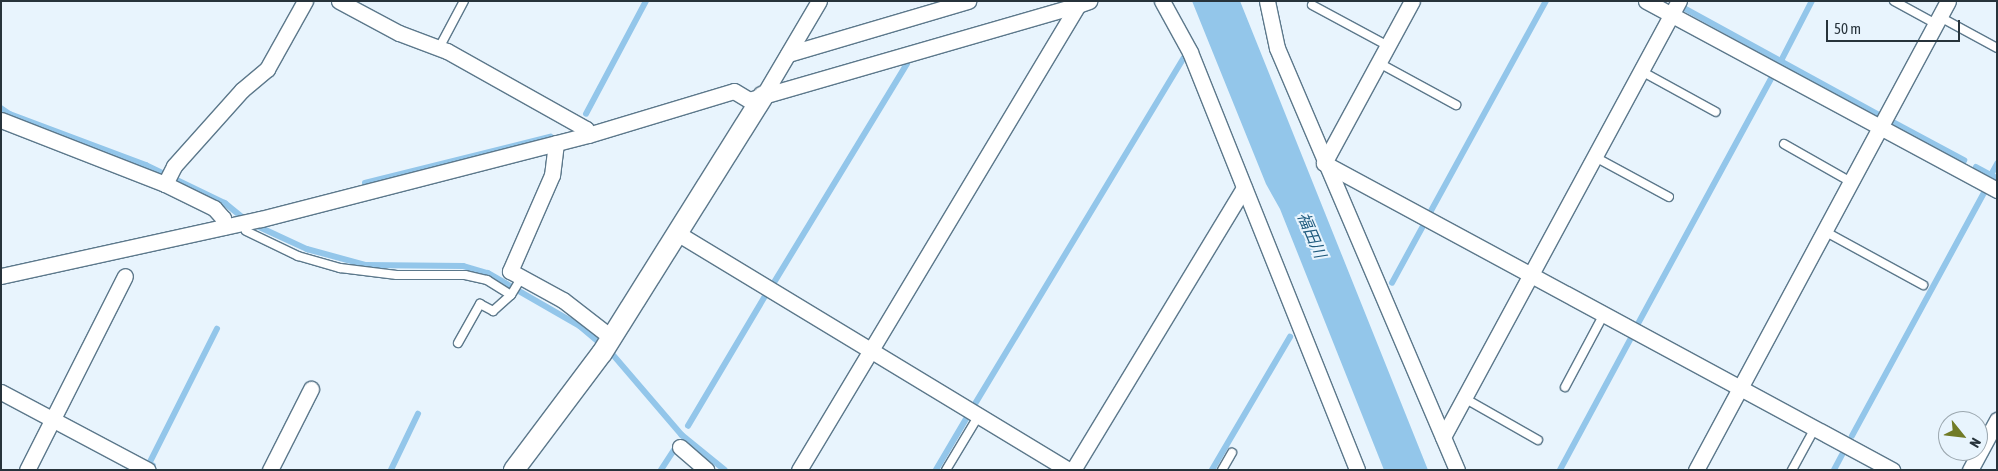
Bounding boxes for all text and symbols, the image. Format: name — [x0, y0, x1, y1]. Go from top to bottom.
scale bar — [1828, 10, 1962, 42]
text: 50 m — [1834, 20, 1861, 37]
water label: 福田川 — [1294, 209, 1330, 261]
north arrow — [1938, 411, 1988, 461]
text: N — [1966, 435, 1984, 450]

